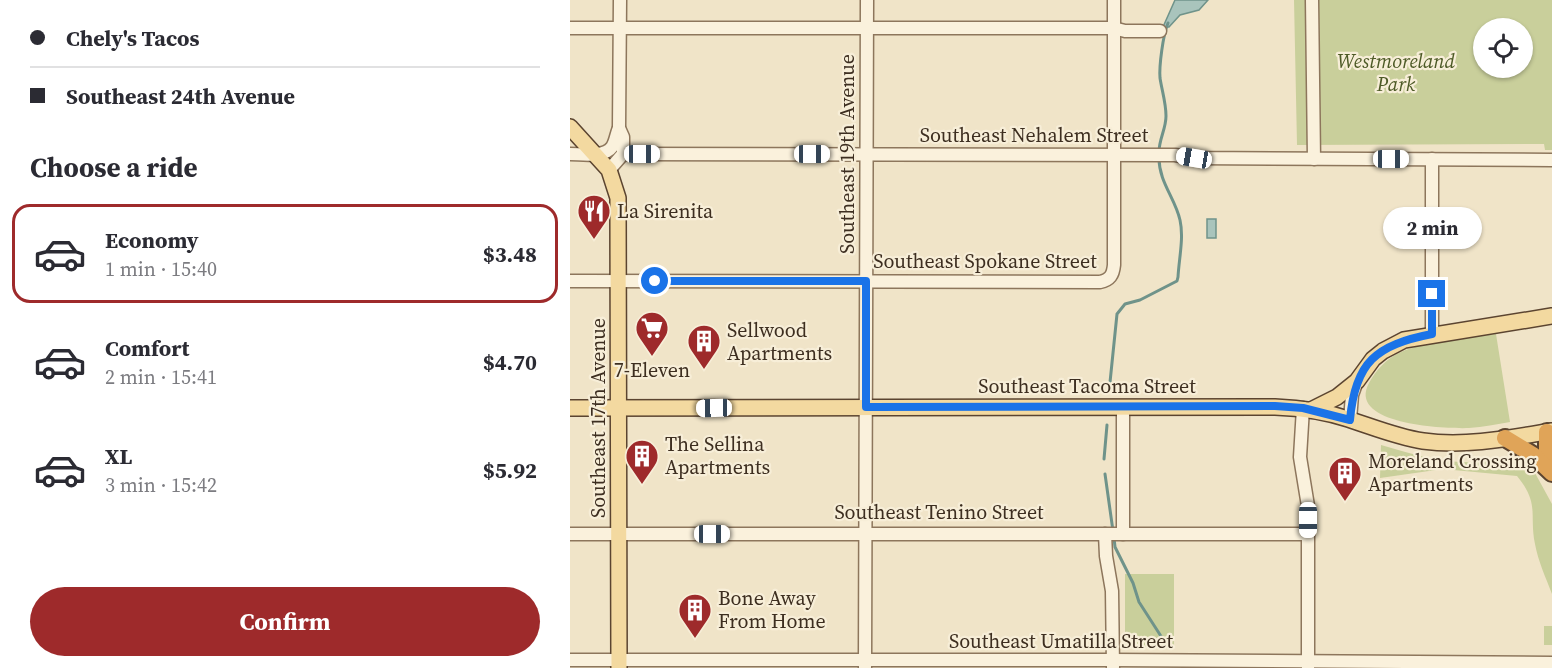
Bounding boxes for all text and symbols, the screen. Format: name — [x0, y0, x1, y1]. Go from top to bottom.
map controls — [1473, 18, 1533, 78]
button: locate — [1473, 18, 1533, 78]
text: Chely's Tacos — [66, 23, 199, 53]
park label: Westmoreland Park — [1337, 47, 1456, 98]
street label: Southeast 19th Avenue — [833, 54, 861, 254]
text: Southeast 24th Avenue — [66, 81, 295, 111]
street label: Southeast Nehalem Street — [920, 121, 1149, 149]
car — [624, 145, 660, 163]
car — [794, 145, 830, 163]
car — [1175, 146, 1213, 170]
text: Choose a ride — [30, 149, 198, 186]
car — [1373, 150, 1409, 168]
restaurant icon: La Sirenita — [576, 193, 612, 240]
place label: La Sirenita — [617, 197, 714, 225]
callout: 2 min — [1382, 207, 1482, 249]
text: 2 min — [1407, 214, 1458, 242]
text: Economy — [105, 225, 199, 255]
icon: car — [33, 227, 87, 281]
text: $3.48 — [483, 239, 537, 269]
street label: Southeast Spokane Street — [873, 247, 1097, 275]
text: 1 min · 15:40 — [105, 255, 217, 283]
route start — [641, 267, 668, 294]
route end — [1418, 280, 1445, 307]
supermarket icon: 7-Eleven — [634, 310, 670, 357]
place label: Sellwood Apartments — [727, 316, 832, 367]
street label: Southeast 17th Avenue — [584, 318, 612, 518]
building icon: Sellwood Apartments — [686, 323, 722, 370]
text: Comfort — [105, 333, 189, 363]
icon: car — [33, 335, 87, 389]
text: $4.70 — [483, 347, 537, 377]
place label: 7-Eleven — [614, 356, 690, 384]
text: 2 min · 15:41 — [105, 363, 217, 391]
street label: Southeast Tacoma Street — [978, 372, 1196, 400]
car — [696, 399, 732, 417]
place label: The Sellina Apartments — [665, 430, 770, 481]
building icon: The Sellina Apartments — [624, 438, 660, 485]
text: XL — [105, 441, 132, 471]
icon: car — [33, 443, 87, 497]
place label: Moreland Crossing Apartments — [1368, 447, 1537, 498]
text: $5.92 — [483, 455, 537, 485]
building icon: Moreland Crossing Apartments — [1327, 455, 1363, 502]
text: 3 min · 15:42 — [105, 471, 217, 499]
street label: Southeast Tenino Street — [834, 498, 1044, 526]
car — [1299, 502, 1317, 538]
car — [694, 525, 730, 543]
place label: Bone Away From Home — [718, 584, 826, 635]
button: Confirm — [30, 587, 540, 656]
building icon: Bone Away From Home — [677, 592, 713, 639]
street label: Southeast Umatilla Street — [949, 627, 1174, 655]

